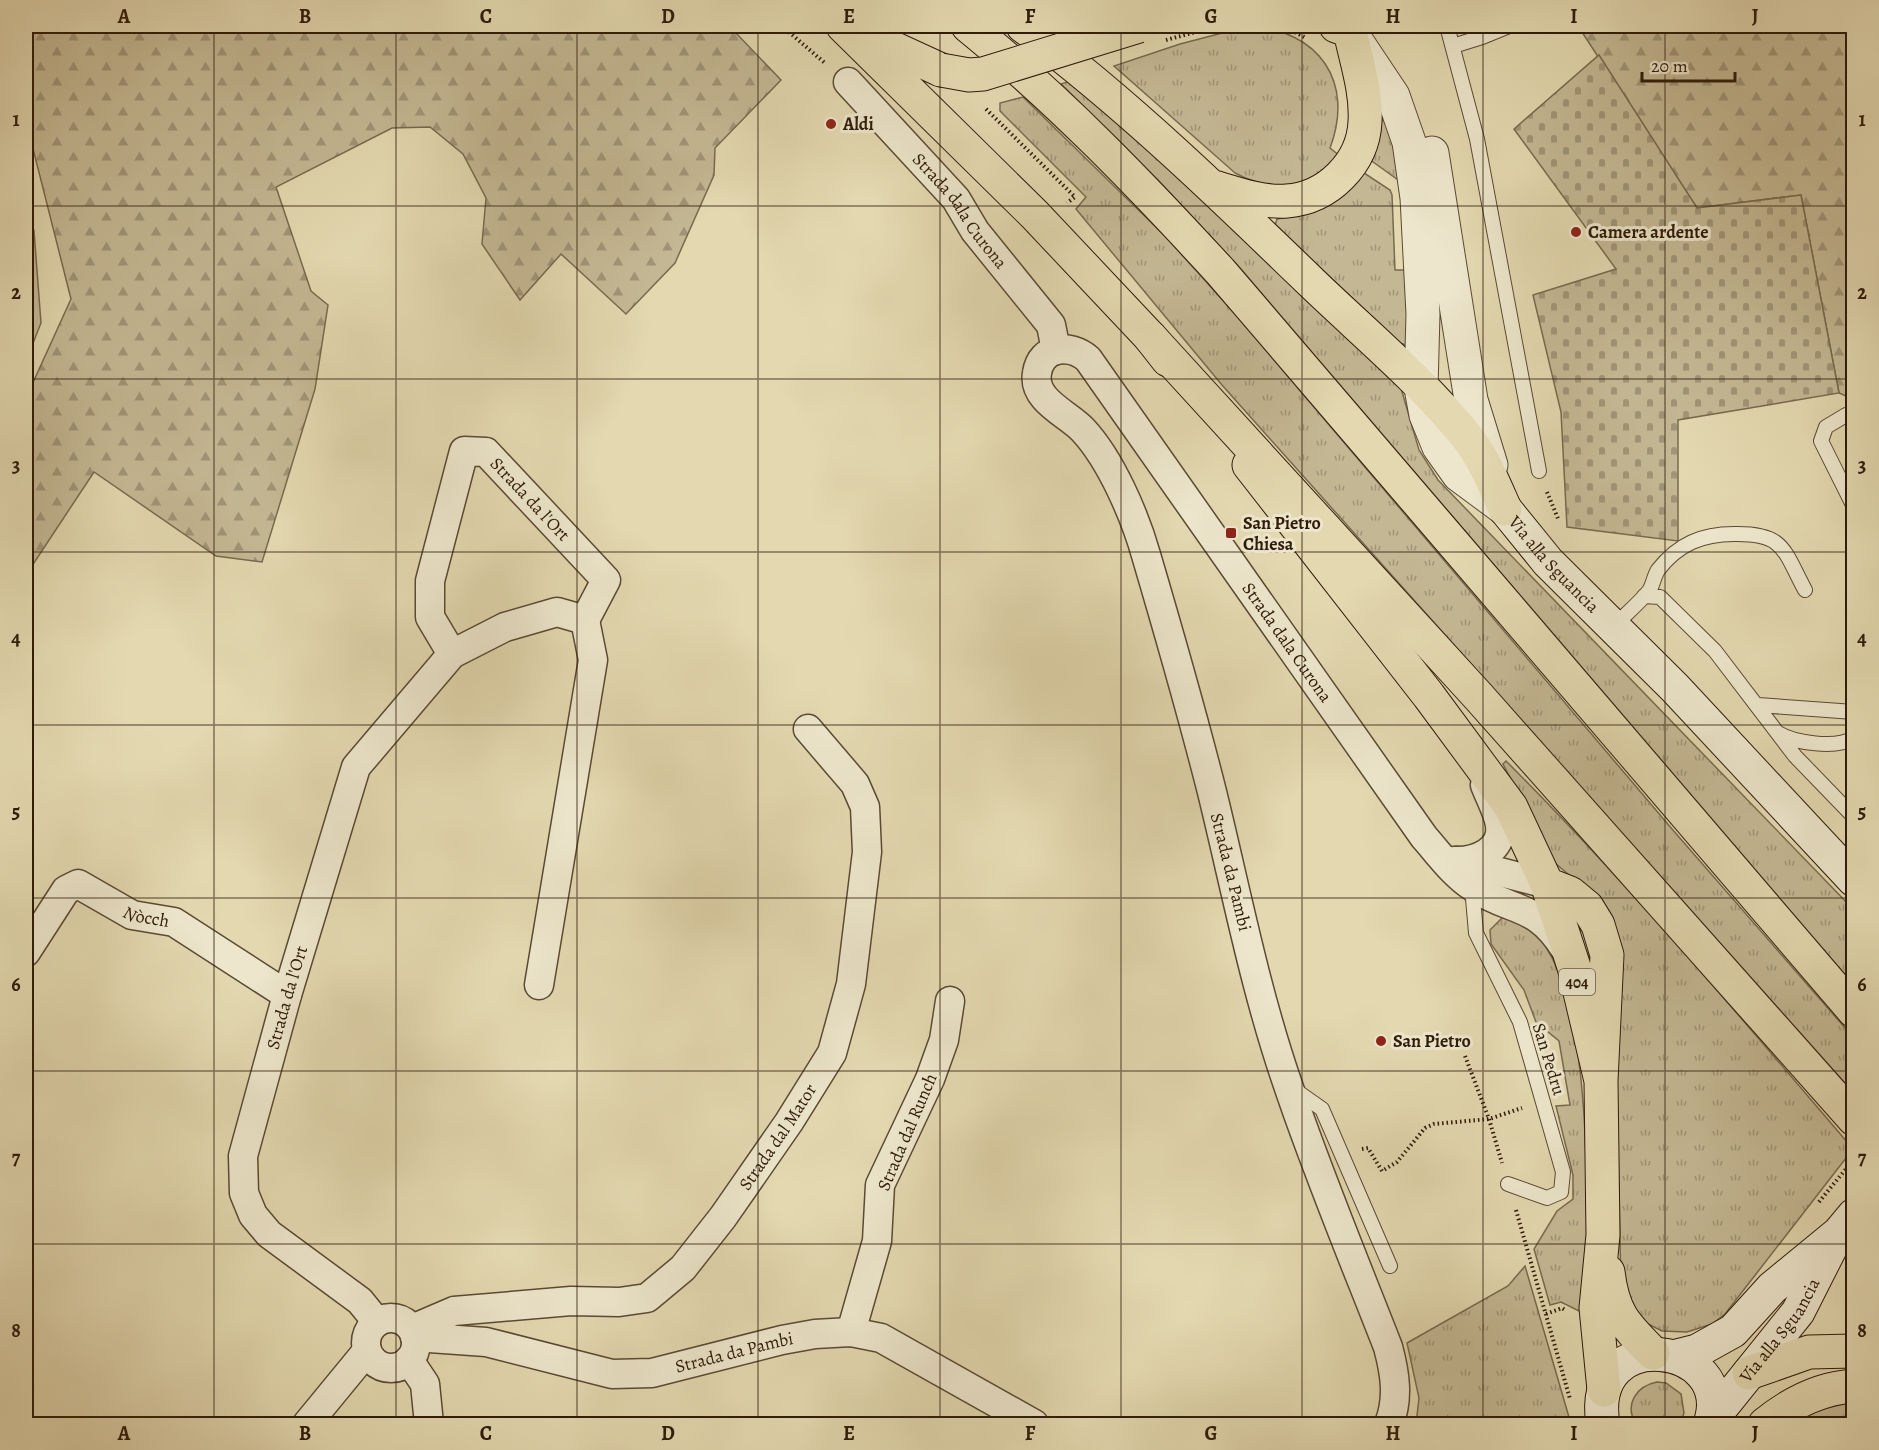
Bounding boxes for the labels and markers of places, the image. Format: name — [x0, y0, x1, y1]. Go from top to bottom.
place label: Aldi — [842, 112, 874, 136]
marker: Aldi — [824, 117, 838, 131]
place label: Camera ardente — [1588, 220, 1709, 244]
marker: Camera ardente — [1569, 225, 1583, 239]
place label: San Pietro Chiesa — [1243, 511, 1321, 556]
marker: San Pietro Chiesa — [1224, 526, 1238, 540]
place label: San Pietro — [1393, 1029, 1471, 1053]
marker: San Pietro — [1374, 1034, 1388, 1048]

